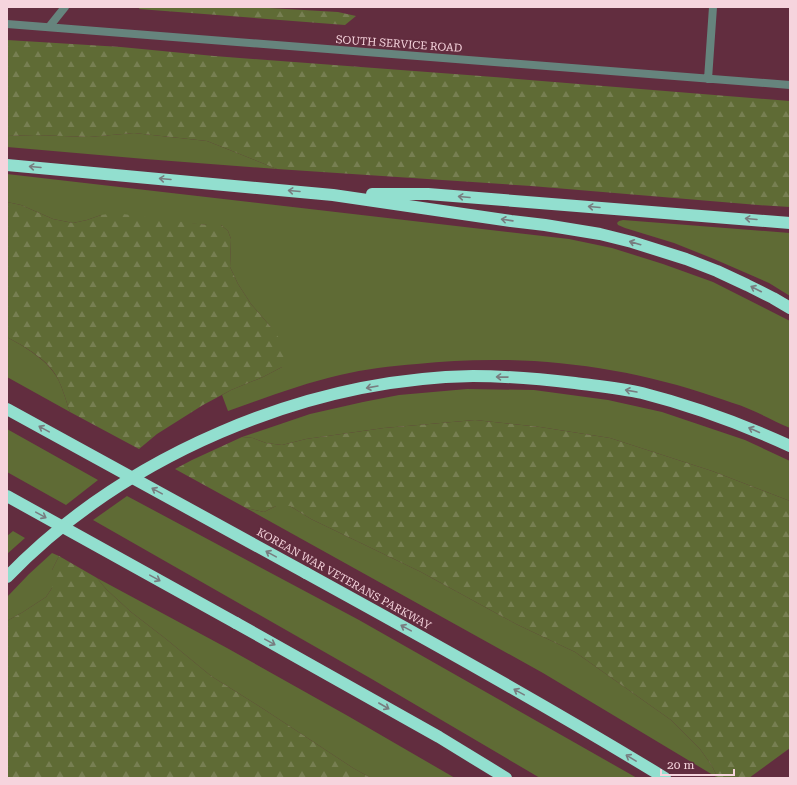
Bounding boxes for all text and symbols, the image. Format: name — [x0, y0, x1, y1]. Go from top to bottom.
street label: SOUTH SERVICE ROAD — [335, 33, 463, 55]
one-way arrow — [29, 164, 42, 171]
one-way arrow — [159, 176, 172, 183]
one-way arrow — [288, 188, 301, 195]
one-way arrow — [458, 193, 471, 200]
one-way arrow — [588, 203, 601, 210]
one-way arrow — [501, 216, 514, 224]
one-way arrow — [745, 216, 758, 223]
one-way arrow — [628, 239, 641, 246]
one-way arrow — [750, 285, 762, 293]
one-way arrow — [496, 373, 509, 381]
one-way arrow — [366, 383, 379, 391]
one-way arrow — [624, 387, 637, 395]
one-way arrow — [38, 424, 50, 432]
one-way arrow — [749, 426, 761, 433]
one-way arrow — [152, 487, 164, 495]
one-way arrow — [35, 512, 47, 519]
street label: KOREAN WAR VETERANS PARKWAY — [255, 525, 434, 633]
one-way arrow — [265, 549, 277, 557]
one-way arrow — [149, 574, 161, 582]
one-way arrow — [400, 623, 412, 631]
one-way arrow — [264, 639, 276, 646]
one-way arrow — [513, 688, 525, 696]
one-way arrow — [378, 702, 390, 710]
scale bar — [661, 751, 734, 777]
one-way arrow — [625, 753, 637, 761]
text: 20 m — [667, 758, 694, 772]

